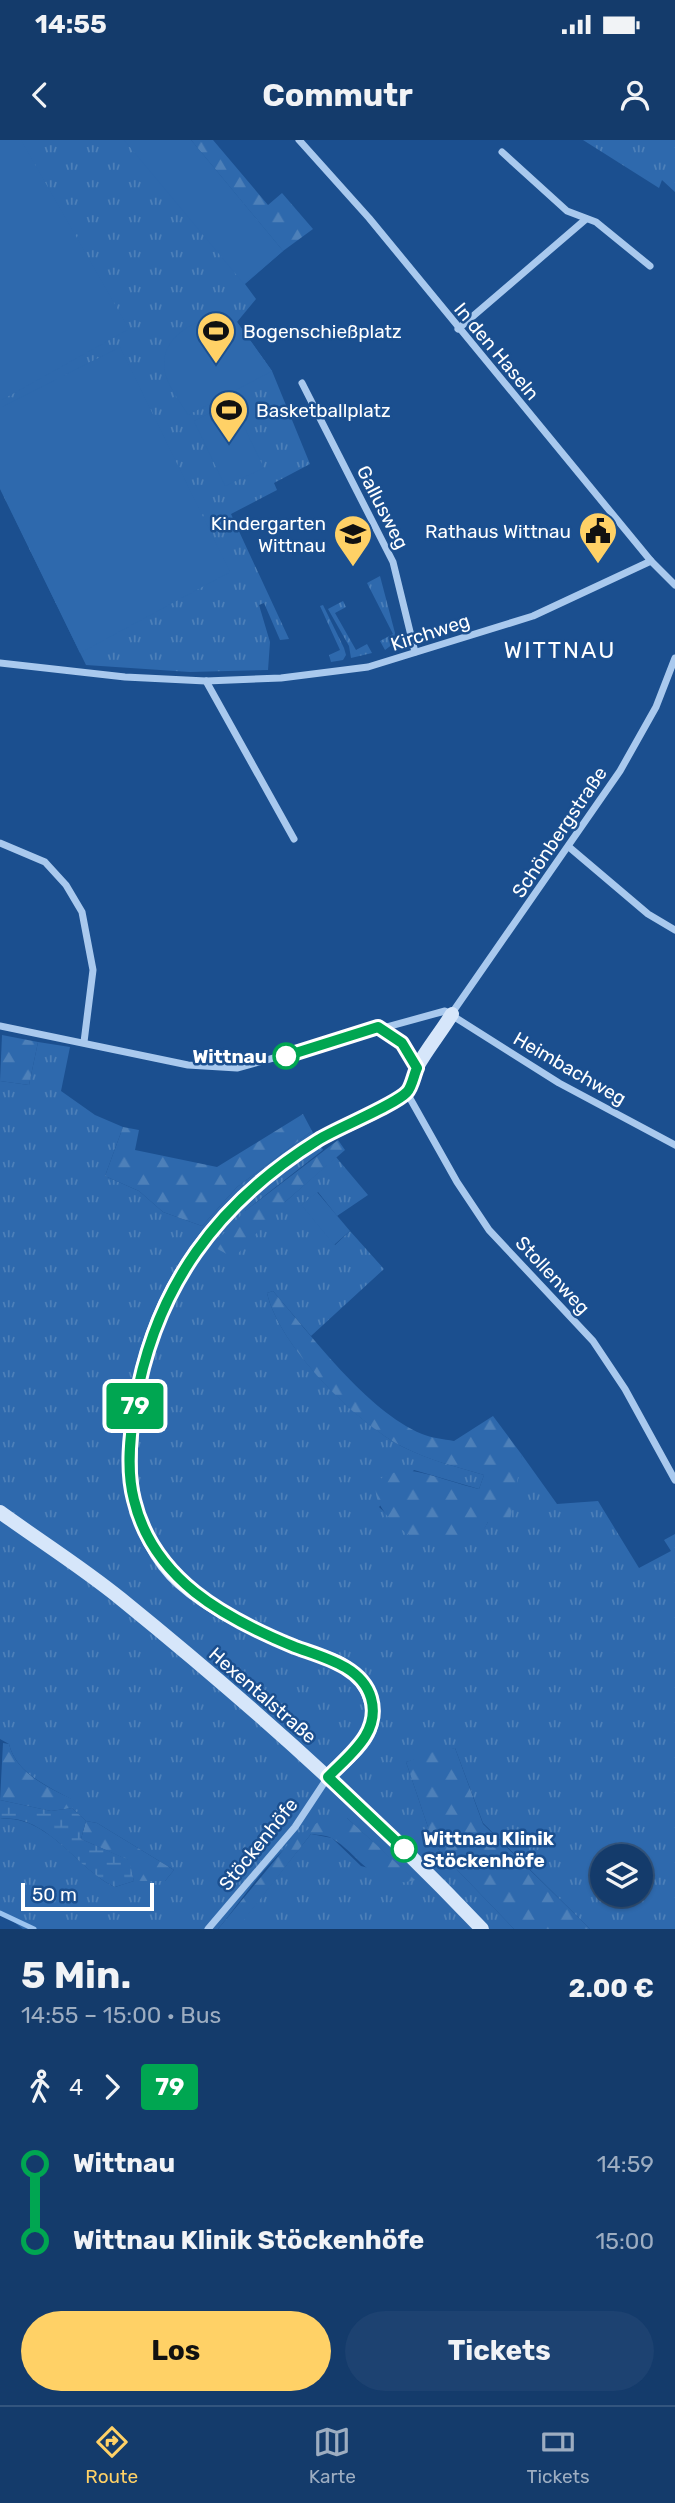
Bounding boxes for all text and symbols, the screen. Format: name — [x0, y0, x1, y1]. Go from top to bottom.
text: 14:55 — [35, 9, 107, 40]
icon: back — [21, 76, 59, 114]
text: Commutr — [262, 76, 413, 114]
icon: person — [616, 76, 654, 114]
street label: In den Haseln — [449, 298, 544, 405]
sports icon: Bogenschießplatz — [195, 310, 237, 365]
place label: Bogenschießplatz — [243, 320, 402, 343]
sports icon: Basketballplatz — [208, 389, 250, 444]
place label: Basketballplatz — [256, 399, 391, 422]
street label: Gallusweg — [352, 462, 413, 553]
public building icon: Rathaus Wittnau — [577, 510, 619, 565]
place label: Kindergarten Wittnau — [211, 512, 326, 557]
school or university icon: Kindergarten Wittnau — [332, 513, 374, 568]
place label: Rathaus Wittnau — [425, 520, 571, 543]
street label: Kirchweg — [388, 609, 473, 656]
district label: WITTNAU — [504, 636, 616, 664]
street label: Schönbergstraße — [507, 762, 612, 902]
street label: Heimbachweg — [509, 1027, 630, 1110]
marker: Wittnau — [273, 1043, 299, 1069]
place label: Wittnau — [192, 1045, 267, 1068]
street label: Stollenweg — [511, 1232, 595, 1319]
line badge: 79 — [104, 1383, 166, 1429]
text: 79 — [120, 1392, 150, 1420]
street label: Hexentalstraße — [204, 1642, 321, 1748]
street label: Stöckenhöfe — [214, 1793, 303, 1895]
place label: Wittnau Klinik Stöckenhöfe — [423, 1827, 554, 1872]
marker: Wittnau Klinik Stöckenhöfe — [391, 1836, 417, 1862]
map controls — [590, 1844, 653, 1907]
button: layers — [590, 1844, 653, 1907]
scale bar — [21, 1880, 154, 1912]
text: 50 m — [32, 1883, 77, 1906]
text: 5 Min. — [21, 1952, 131, 1998]
text: 2.00 € — [569, 1973, 654, 2004]
text: 14:55 – 15:00 · Bus — [21, 2001, 221, 2029]
icon: walk — [21, 2068, 59, 2106]
icon: forward — [93, 2068, 131, 2106]
text: 4 — [69, 2073, 83, 2101]
text: 79 — [155, 2073, 184, 2101]
text: Wittnau — [73, 2148, 175, 2179]
text: 14:59 — [597, 2150, 654, 2178]
text: Wittnau Klinik Stöckenhöfe — [73, 2225, 424, 2256]
text: 15:00 — [595, 2227, 654, 2255]
button: Los — [21, 2311, 331, 2391]
button: Tickets — [345, 2311, 654, 2391]
tab: Route — [85, 2423, 138, 2488]
tab: Karte — [309, 2423, 356, 2488]
tab: Tickets — [527, 2423, 590, 2488]

